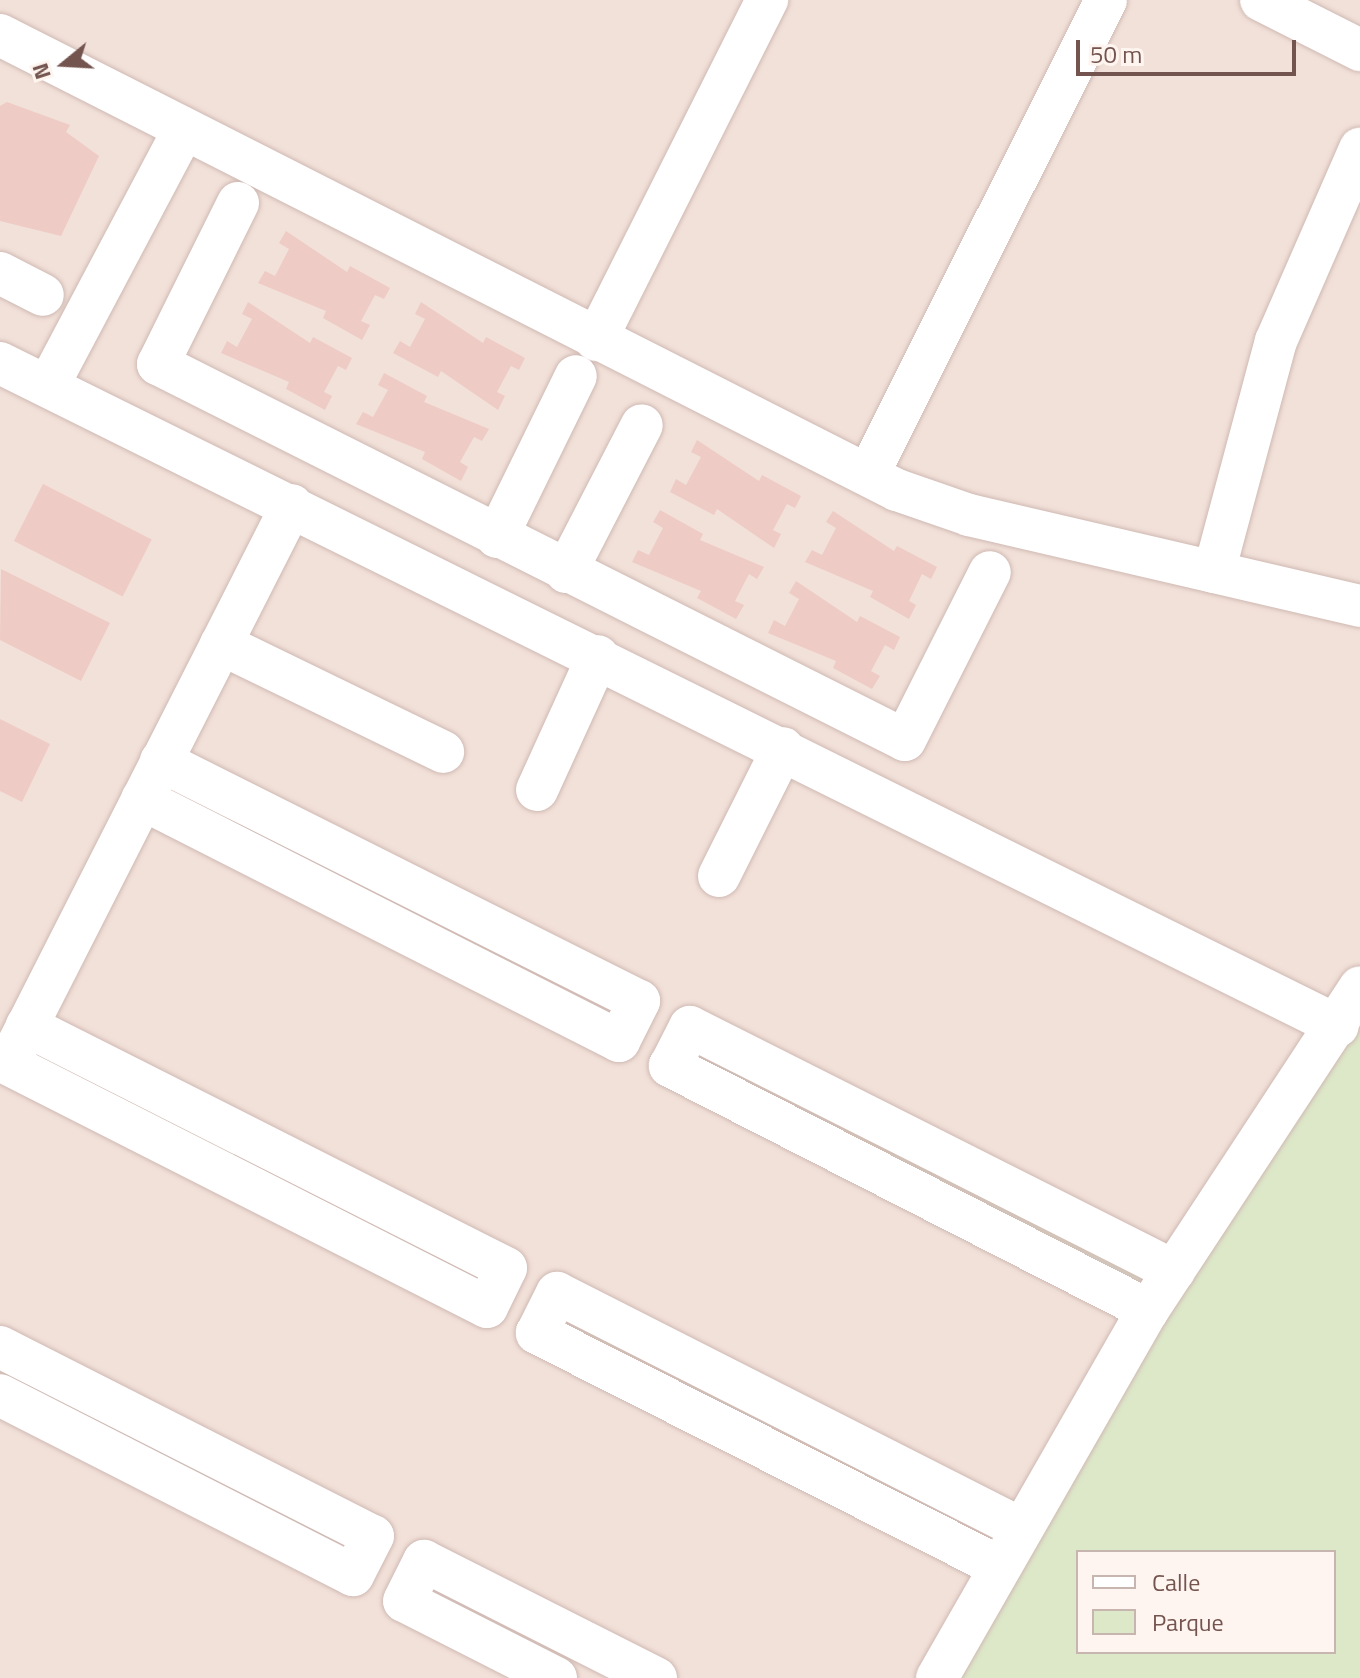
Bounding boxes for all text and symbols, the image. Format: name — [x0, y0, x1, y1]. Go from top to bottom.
north arrow — [24, 24, 104, 104]
scale bar — [1080, 24, 1300, 74]
text: 50 m — [1090, 36, 1142, 72]
text: N — [23, 59, 60, 84]
legend — [1076, 1550, 1336, 1654]
text: Calle — [1152, 1564, 1200, 1600]
text: Parque — [1152, 1604, 1224, 1640]

